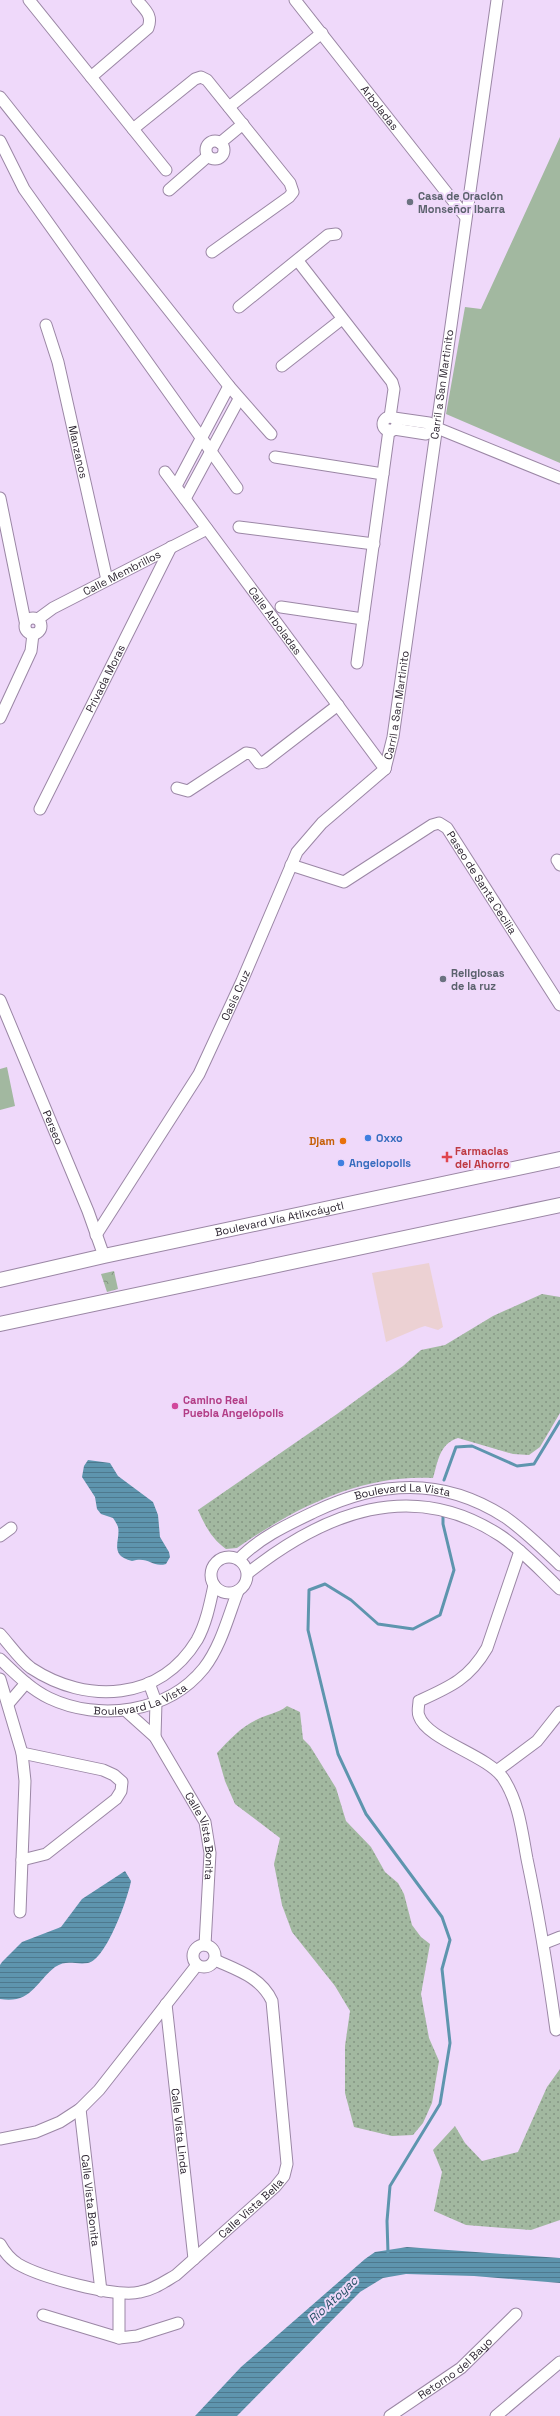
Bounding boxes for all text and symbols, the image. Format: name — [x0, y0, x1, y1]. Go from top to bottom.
street label: Arboladas — [358, 82, 402, 133]
place label: Casa de Oración Monseñor Ibarra — [418, 189, 506, 216]
marker: Casa de Oración Monseñor Ibarra — [405, 197, 415, 207]
street label: Carril a San Martinito — [427, 328, 456, 440]
street label: Manzanos — [65, 424, 91, 480]
street label: Calle Membrillos — [81, 547, 163, 598]
street label: Calle Arboladas — [245, 584, 305, 658]
street label: Privada Moras — [82, 642, 128, 715]
street label: Carril a San Martinito — [381, 649, 412, 761]
street label: Paseo de Santa Cecilia — [444, 828, 520, 937]
place label: Religiosas de la ruz — [451, 966, 505, 993]
street label: Oasis Cruz — [218, 967, 253, 1023]
marker: Religiosas de la ruz — [438, 974, 448, 984]
street label: Perseo — [40, 1108, 67, 1147]
place label: Oxxo — [376, 1131, 403, 1145]
marker: Oxxo — [363, 1133, 373, 1143]
place label: Djam — [309, 1134, 335, 1148]
marker: Djam — [338, 1136, 348, 1146]
place label: Farmacias del Ahorro — [455, 1144, 510, 1171]
marker: Farmacias del Ahorro — [442, 1152, 452, 1162]
place label: Angelopolis — [349, 1156, 411, 1170]
marker: Angelopolis — [336, 1158, 346, 1168]
street label: Boulevard Vía Atlixcáyotl — [214, 1198, 345, 1239]
place label: Camino Real Puebla Angelópolis — [183, 1393, 284, 1420]
marker: Camino Real Puebla Angelópolis — [170, 1401, 180, 1411]
street label: Boulevard La Vista — [352, 1480, 453, 1503]
street label: Boulevard La Vista — [93, 1680, 190, 1718]
street label: Calle Vista Bonita — [182, 1789, 217, 1881]
street label: Calle Vista Linda — [168, 2088, 192, 2176]
street label: Calle Vista Bonita — [78, 2154, 103, 2248]
street label: Calle Vista Bella — [215, 2175, 287, 2241]
water label: Río Atoyac — [305, 2272, 362, 2327]
street label: Retorno del Bayo — [415, 2334, 495, 2402]

